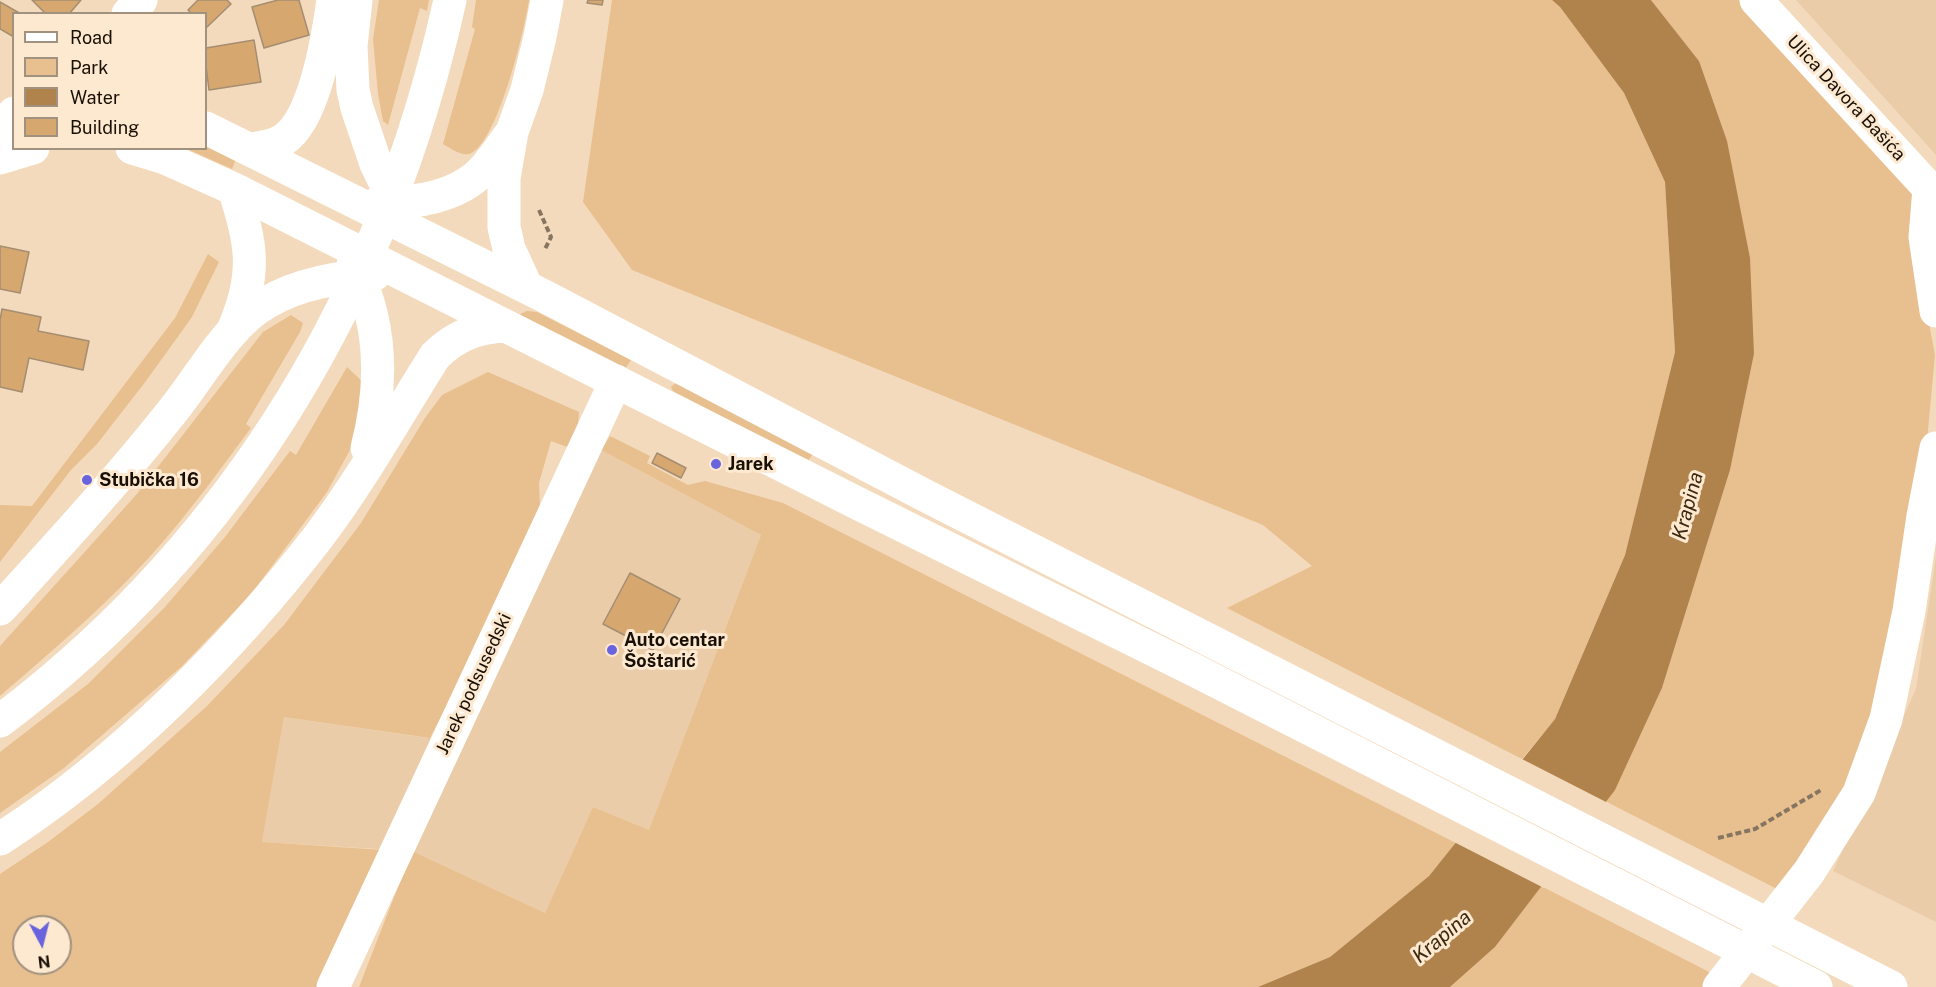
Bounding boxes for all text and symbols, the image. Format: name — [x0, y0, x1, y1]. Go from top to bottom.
legend — [12, 12, 207, 150]
text: Road — [70, 27, 113, 48]
street label: Ulica Davora Bašića — [1782, 31, 1910, 165]
text: Park — [70, 57, 108, 78]
text: Water — [70, 87, 120, 108]
text: Building — [70, 117, 139, 138]
place label: Jarek — [728, 453, 774, 475]
marker: Jarek — [709, 457, 723, 471]
place label: Stubička 16 — [99, 469, 199, 491]
water label: Krapina — [1667, 469, 1709, 543]
marker: Stubička 16 — [80, 473, 94, 487]
street label: Jarek podsusedski — [432, 610, 516, 758]
place label: Auto centar Šoštarić — [624, 629, 725, 672]
marker: Auto centar Šoštarić — [605, 643, 619, 657]
water label: Krapina — [1408, 906, 1476, 968]
north arrow — [12, 915, 72, 975]
text: N — [37, 951, 51, 972]

